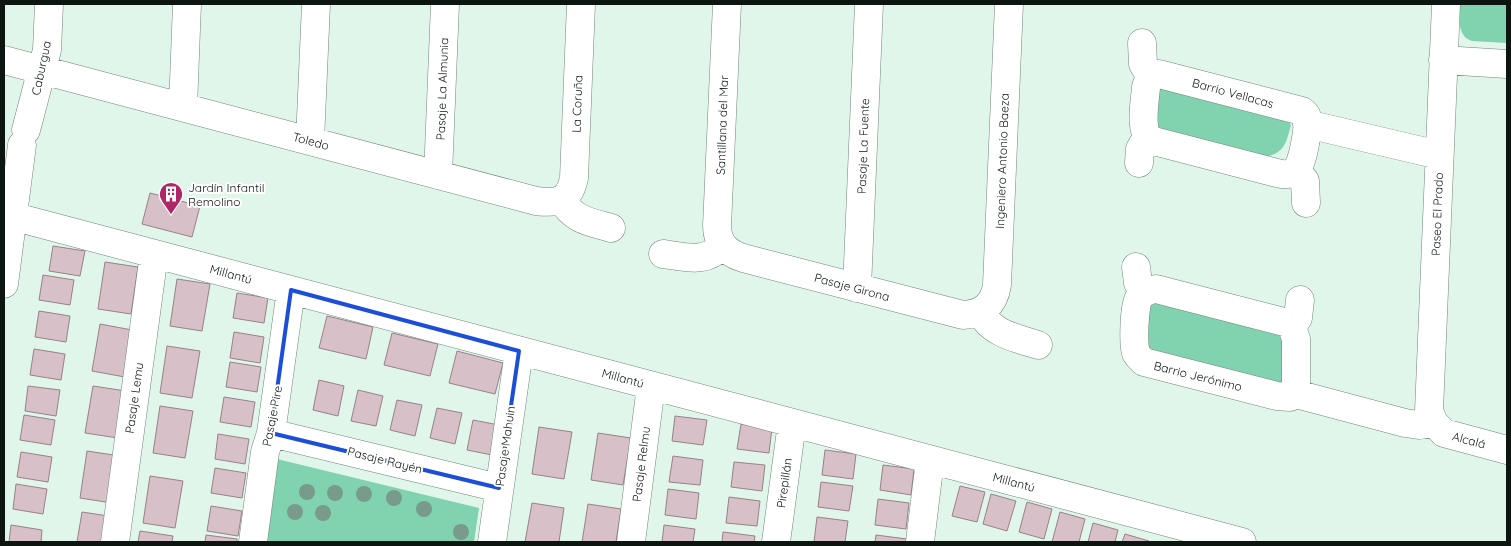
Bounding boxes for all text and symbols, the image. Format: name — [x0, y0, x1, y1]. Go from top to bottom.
street label: Pasaje La Almunia — [433, 37, 451, 141]
street label: Caburgua — [28, 39, 54, 97]
street label: La Coruña — [568, 75, 586, 133]
street label: Santillana del Mar — [713, 75, 731, 175]
street label: Barrio Vellacas — [1191, 75, 1276, 111]
street label: Ingeniero Antonio Baeza — [992, 93, 1012, 229]
street label: Pasaje La Fuente — [854, 98, 872, 194]
street label: Toledo — [291, 129, 331, 153]
street label: Paseo El Prado — [1428, 172, 1446, 256]
place label: Jardín Infantil Remolino — [188, 180, 264, 209]
building icon: Jardín Infantil Remolino — [158, 181, 184, 215]
street label: Millantú — [208, 261, 254, 287]
street label: Pasaje Girona — [813, 270, 891, 304]
street label: Barrio Jerónimo — [1152, 358, 1244, 394]
street label: Pasaje Lemu — [122, 362, 146, 434]
street label: Millantú — [600, 365, 646, 391]
street label: Pasaje Pire — [259, 384, 285, 448]
street label: Pasaje Mahuin — [492, 405, 518, 487]
street label: Pasaje Relmu — [629, 425, 653, 503]
street label: Alcalá — [1451, 428, 1487, 452]
street label: Pasaje Rayén — [346, 443, 424, 477]
street label: Pirepillán — [773, 457, 795, 509]
street label: Millantú — [991, 469, 1037, 495]

